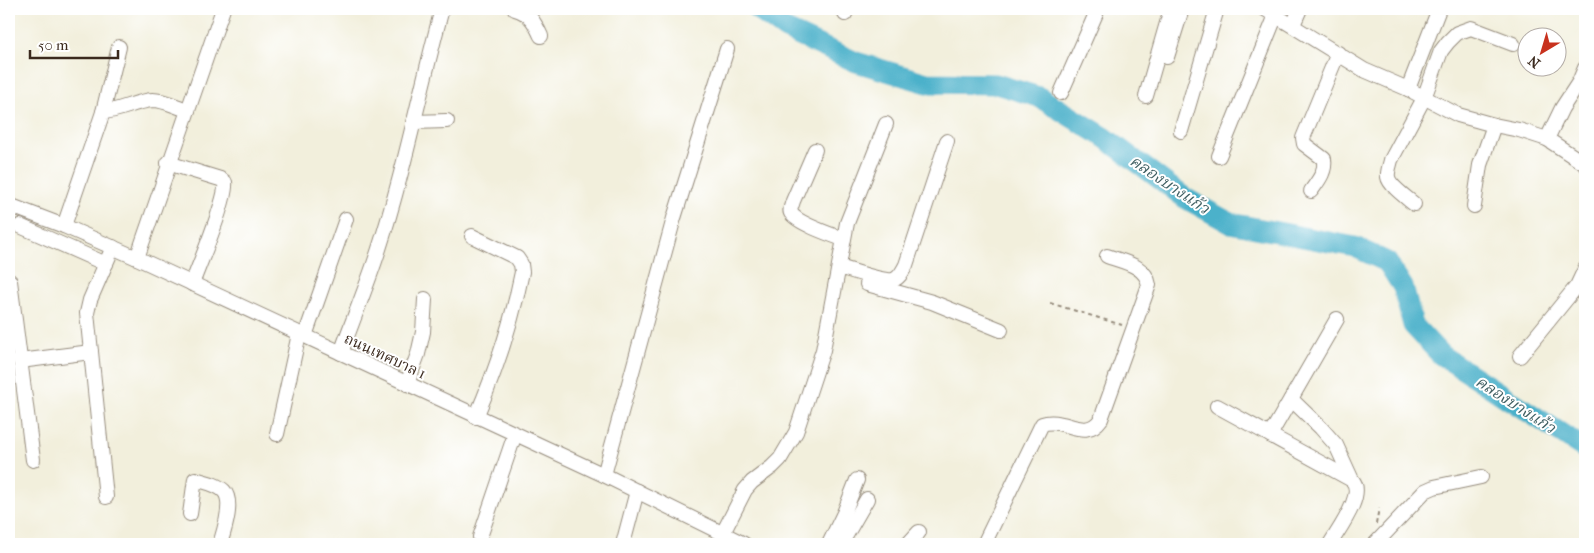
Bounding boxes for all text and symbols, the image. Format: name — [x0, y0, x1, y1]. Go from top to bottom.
scale bar — [30, 28, 118, 60]
north arrow — [1516, 28, 1566, 78]
text: 50 m — [38, 36, 69, 54]
text: N — [1525, 52, 1544, 72]
water label: คลองบางแก้ว — [1127, 151, 1214, 218]
street label: ถนนเทศบาล 1 — [341, 329, 429, 383]
water label: คลองบางแก้ว — [1472, 372, 1560, 438]

